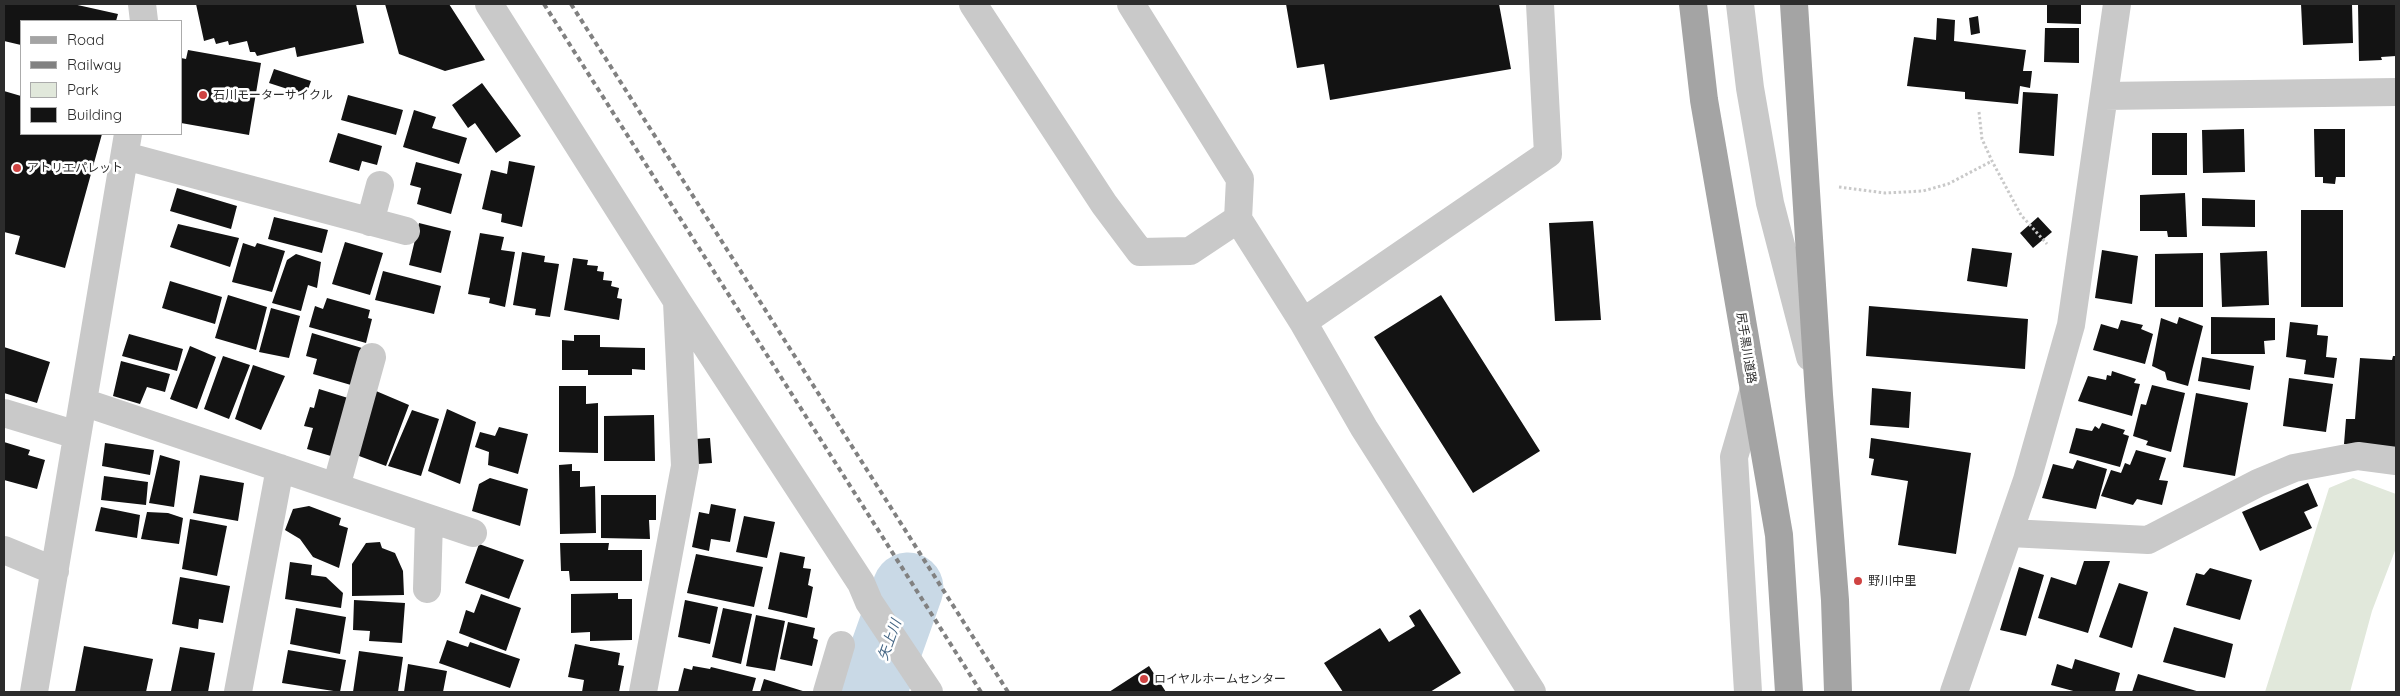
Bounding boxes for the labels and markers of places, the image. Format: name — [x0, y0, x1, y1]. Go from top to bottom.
place label: 石川モーターサイクル — [213, 88, 333, 102]
marker: 石川モーターサイクル — [197, 89, 209, 101]
place label: アトリエパレット — [27, 161, 123, 175]
marker: アトリエパレット — [11, 162, 23, 174]
place label: 野川中里 — [1868, 574, 1916, 588]
marker: 野川中里 — [1852, 575, 1864, 587]
place label: ロイヤルホームセンター — [1154, 672, 1286, 686]
marker: ロイヤルホームセンター — [1138, 673, 1150, 685]

